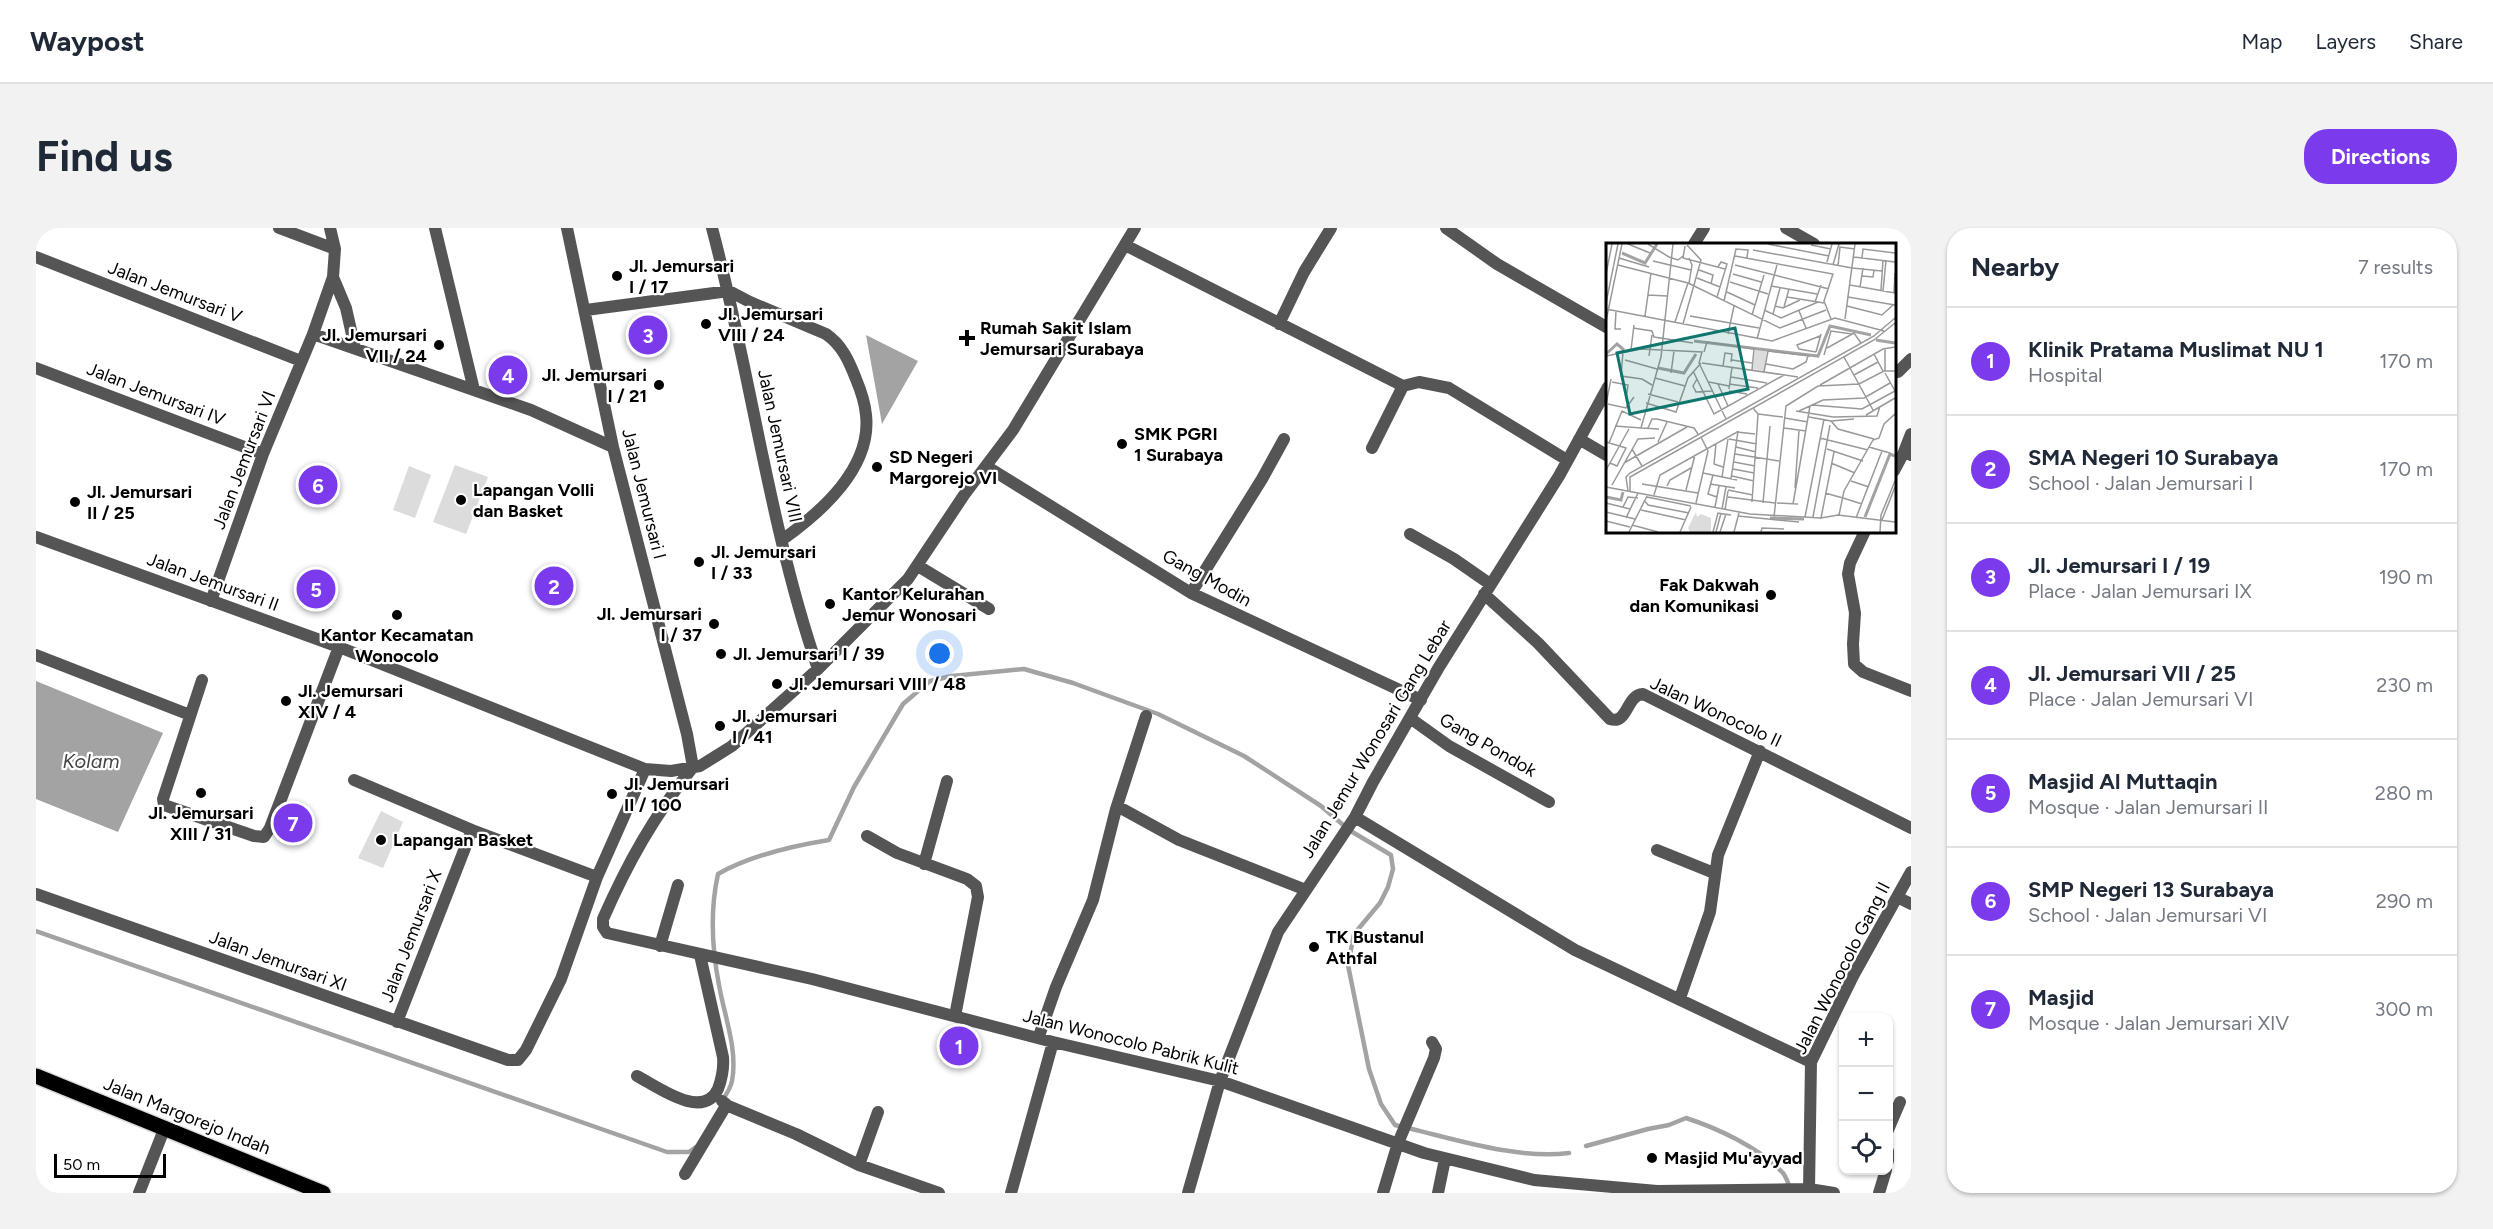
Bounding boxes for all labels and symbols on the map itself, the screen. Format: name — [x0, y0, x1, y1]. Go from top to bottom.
inset map — [1606, 243, 1896, 532]
place label: Jl. Jemursari I / 17 — [629, 255, 734, 298]
street label: Jalan Jemursari V — [105, 256, 245, 328]
marker: Jl. Jemursari I / 17 — [610, 269, 624, 283]
place label: Jl. Jemursari VIII / 24 — [718, 303, 823, 346]
pin: 3 — [628, 312, 668, 358]
marker: Jl. Jemursari VIII / 24 — [699, 317, 713, 331]
place label: Rumah Sakit Islam Jemursari Surabaya — [980, 317, 1144, 360]
place label: Jl. Jemursari VII / 24 — [322, 324, 427, 367]
marker: Rumah Sakit Islam Jemursari Surabaya — [958, 329, 976, 347]
marker: Jl. Jemursari VII / 24 — [432, 338, 446, 352]
pin: 4 — [488, 352, 528, 398]
street label: Jalan Jemursari IV — [84, 358, 229, 431]
place label: Jl. Jemursari I / 21 — [542, 364, 647, 407]
street label: Jalan Jemursari VIII — [753, 367, 807, 525]
marker: Jl. Jemursari I / 21 — [652, 378, 666, 392]
street label: Jalan Jemursari VI — [208, 388, 280, 532]
place label: SMK PGRI 1 Surabaya — [1134, 423, 1223, 466]
street label: Jalan Jemursari I — [617, 426, 671, 562]
marker: SMK PGRI 1 Surabaya — [1115, 437, 1129, 451]
place label: SD Negeri Margorejo VI — [889, 446, 997, 489]
marker: SD Negeri Margorejo VI — [870, 460, 884, 474]
pin: 6 — [298, 462, 338, 508]
place label: Lapangan Volli dan Basket — [473, 479, 594, 522]
place label: Jl. Jemursari II / 25 — [87, 481, 192, 524]
marker: Lapangan Volli dan Basket — [454, 493, 468, 507]
marker: Jl. Jemursari II / 25 — [68, 495, 82, 509]
place label: Jl. Jemursari I / 33 — [711, 541, 816, 584]
street label: Gang Modin — [1159, 545, 1255, 611]
street label: Jalan Jemursari II — [144, 548, 282, 616]
marker: Jl. Jemursari I / 33 — [692, 555, 706, 569]
pin: 2 — [534, 564, 574, 608]
pin: 5 — [296, 566, 336, 612]
place label: Fak Dakwah dan Komunikasi — [1630, 574, 1759, 617]
place label: Kantor Kelurahan Jemur Wonosari — [842, 583, 984, 626]
marker: Fak Dakwah dan Komunikasi — [1764, 588, 1778, 602]
marker: Kantor Kelurahan Jemur Wonosari — [823, 597, 837, 611]
place label: Jl. Jemursari I / 37 — [597, 603, 702, 646]
marker: Kantor Kecamatan Wonocolo — [390, 608, 404, 622]
street label: Jalan Jemur Wonosari Gang Lebar — [1296, 616, 1456, 862]
marker: Jl. Jemursari I / 37 — [707, 617, 721, 631]
place label: Kantor Kecamatan Wonocolo — [321, 624, 473, 667]
your location — [925, 639, 954, 668]
place label: Jl. Jemursari I / 39 — [733, 643, 885, 665]
marker: Jl. Jemursari I / 39 — [714, 647, 728, 661]
street label: Jalan Wonocolo II — [1647, 672, 1785, 752]
place label: Jl. Jemursari VIII / 48 — [789, 673, 966, 695]
marker: Jl. Jemursari VIII / 48 — [770, 677, 784, 691]
place label: Jl. Jemursari XIV / 4 — [298, 680, 403, 723]
marker: Jl. Jemursari XIV / 4 — [279, 694, 293, 708]
place label: Jl. Jemursari I / 41 — [732, 705, 837, 748]
street label: Gang Pondok — [1436, 708, 1541, 782]
marker: Jl. Jemursari I / 41 — [713, 719, 727, 733]
water label: Kolam — [63, 749, 119, 773]
place label: Jl. Jemursari II / 100 — [624, 773, 729, 816]
marker: Jl. Jemursari XIII / 31 — [194, 786, 208, 800]
marker: Jl. Jemursari II / 100 — [605, 787, 619, 801]
pin: 7 — [274, 800, 312, 846]
place label: Jl. Jemursari XIII / 31 — [148, 802, 254, 845]
place label: Lapangan Basket — [393, 829, 533, 851]
marker: Lapangan Basket — [374, 833, 388, 847]
street label: Jalan Jemursari X — [376, 867, 446, 1005]
street label: Jalan Wonocolo Gang II — [1789, 878, 1895, 1058]
street label: Jalan Jemursari XI — [206, 926, 350, 996]
place label: TK Bustanul Athfal — [1326, 926, 1424, 969]
marker: TK Bustanul Athfal — [1307, 940, 1321, 954]
street label: Jalan Wonocolo Pabrik Kulit — [1021, 1004, 1242, 1080]
pin: 1 — [940, 1024, 978, 1068]
street label: Jalan Margorejo Indah — [100, 1072, 274, 1160]
place label: Masjid Mu'ayyad — [1664, 1147, 1803, 1169]
scale bar — [54, 1151, 166, 1178]
marker: Masjid Mu'ayyad — [1645, 1151, 1659, 1165]

